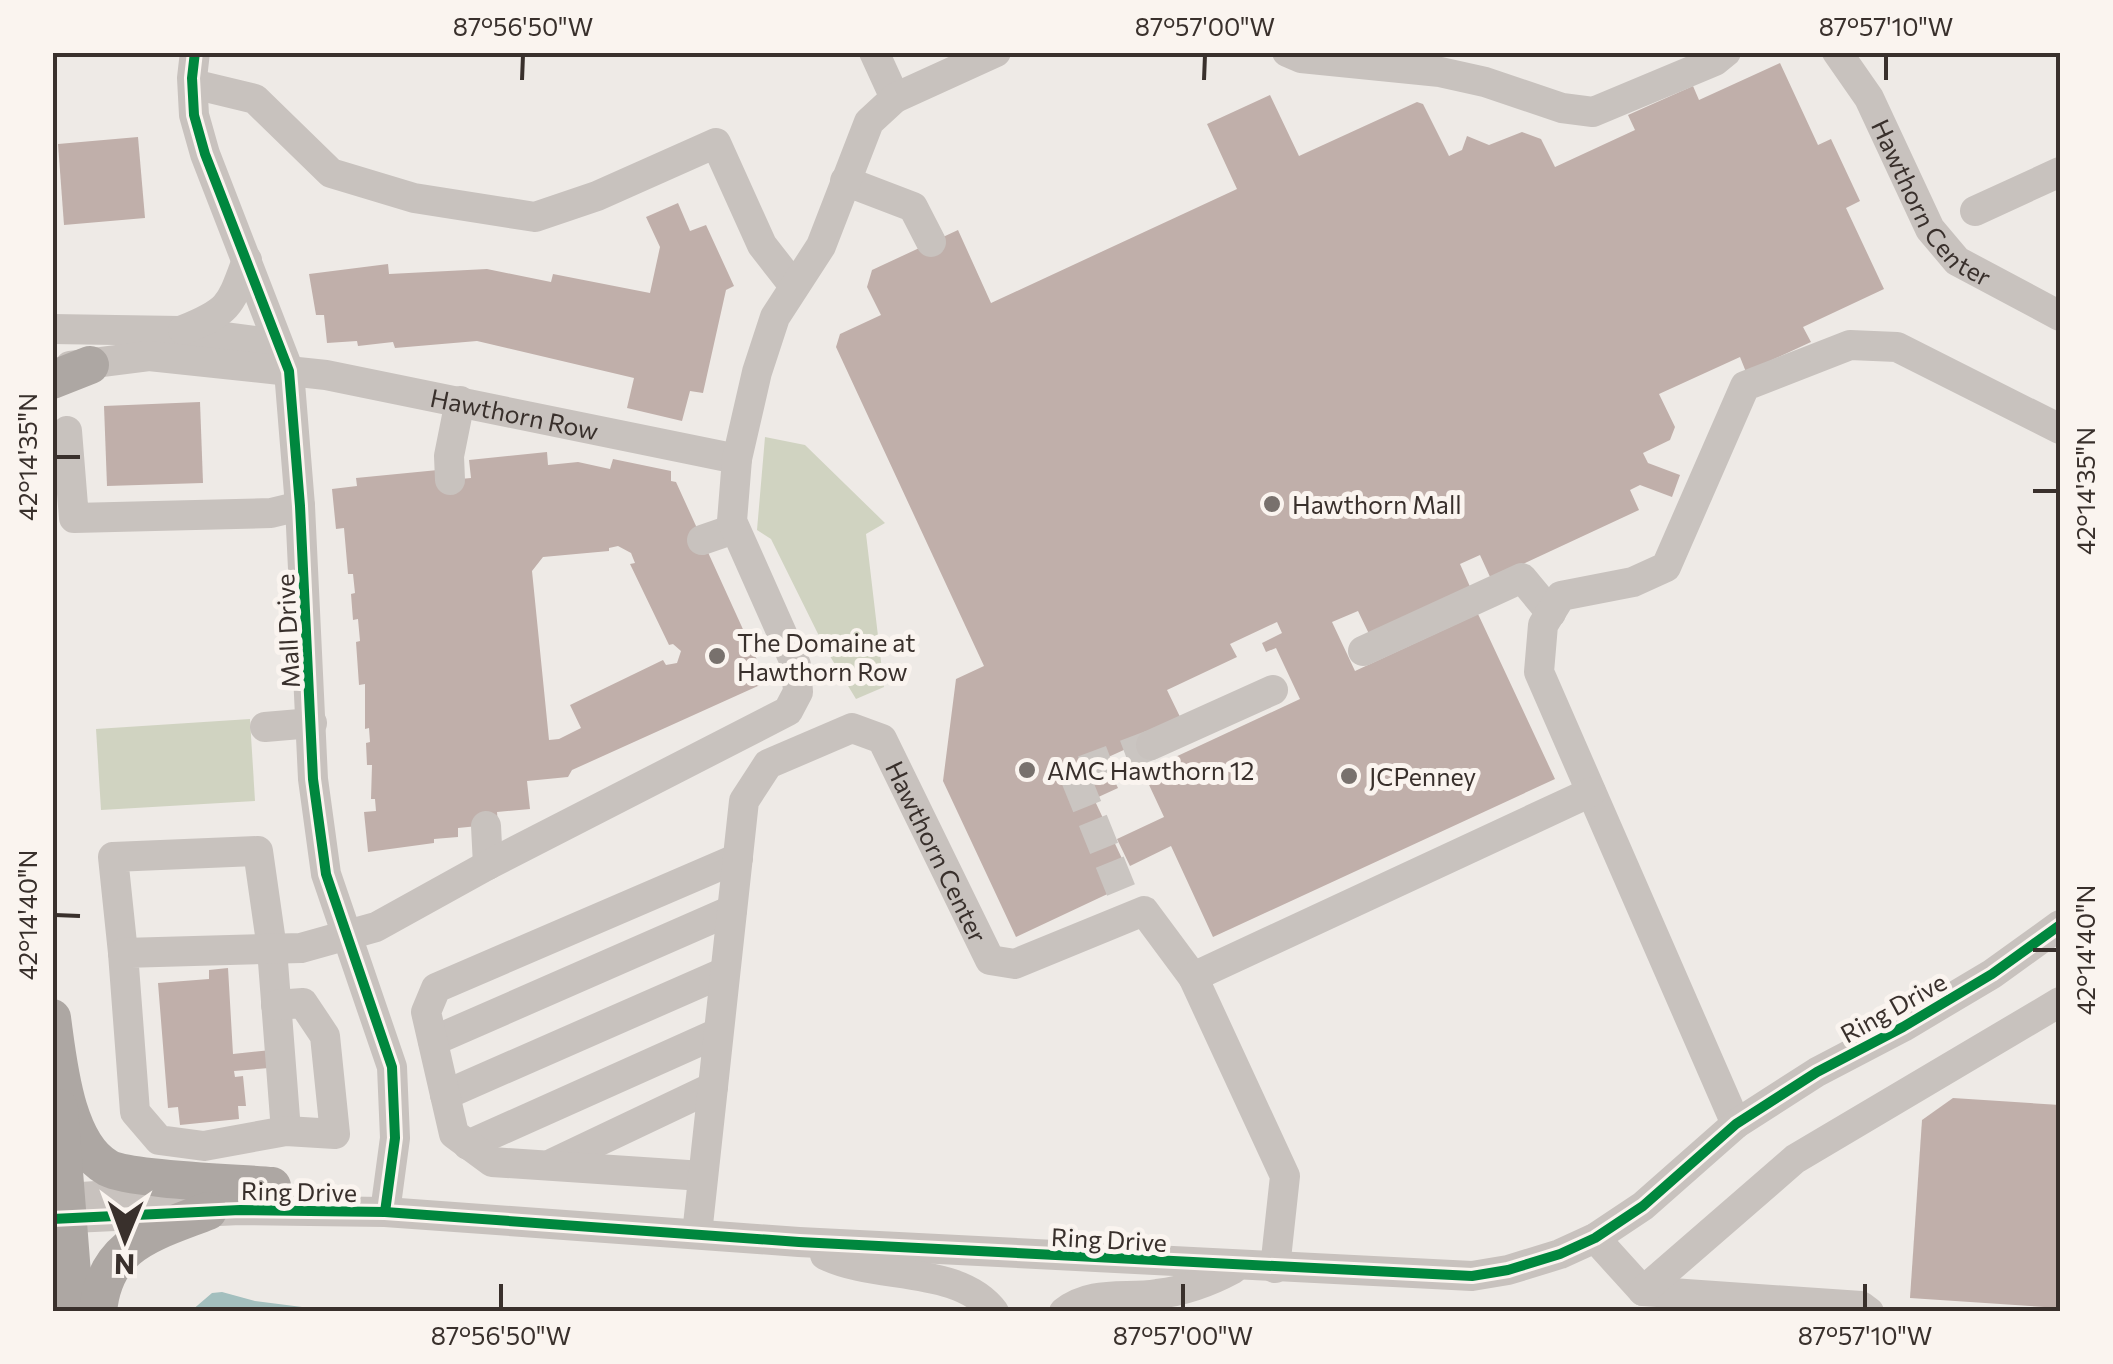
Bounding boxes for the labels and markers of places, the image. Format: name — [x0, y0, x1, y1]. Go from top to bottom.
place label: Hawthorn Mall — [1292, 489, 1462, 519]
marker: Hawthorn Mall — [1261, 493, 1283, 515]
place label: The Domaine at Hawthorn Row — [737, 627, 916, 686]
marker: The Domaine at Hawthorn Row — [706, 645, 728, 667]
place label: AMC Hawthorn 12 — [1047, 755, 1254, 785]
marker: AMC Hawthorn 12 — [1016, 759, 1038, 781]
place label: JCPenney — [1369, 761, 1476, 791]
marker: JCPenney — [1338, 765, 1360, 787]

